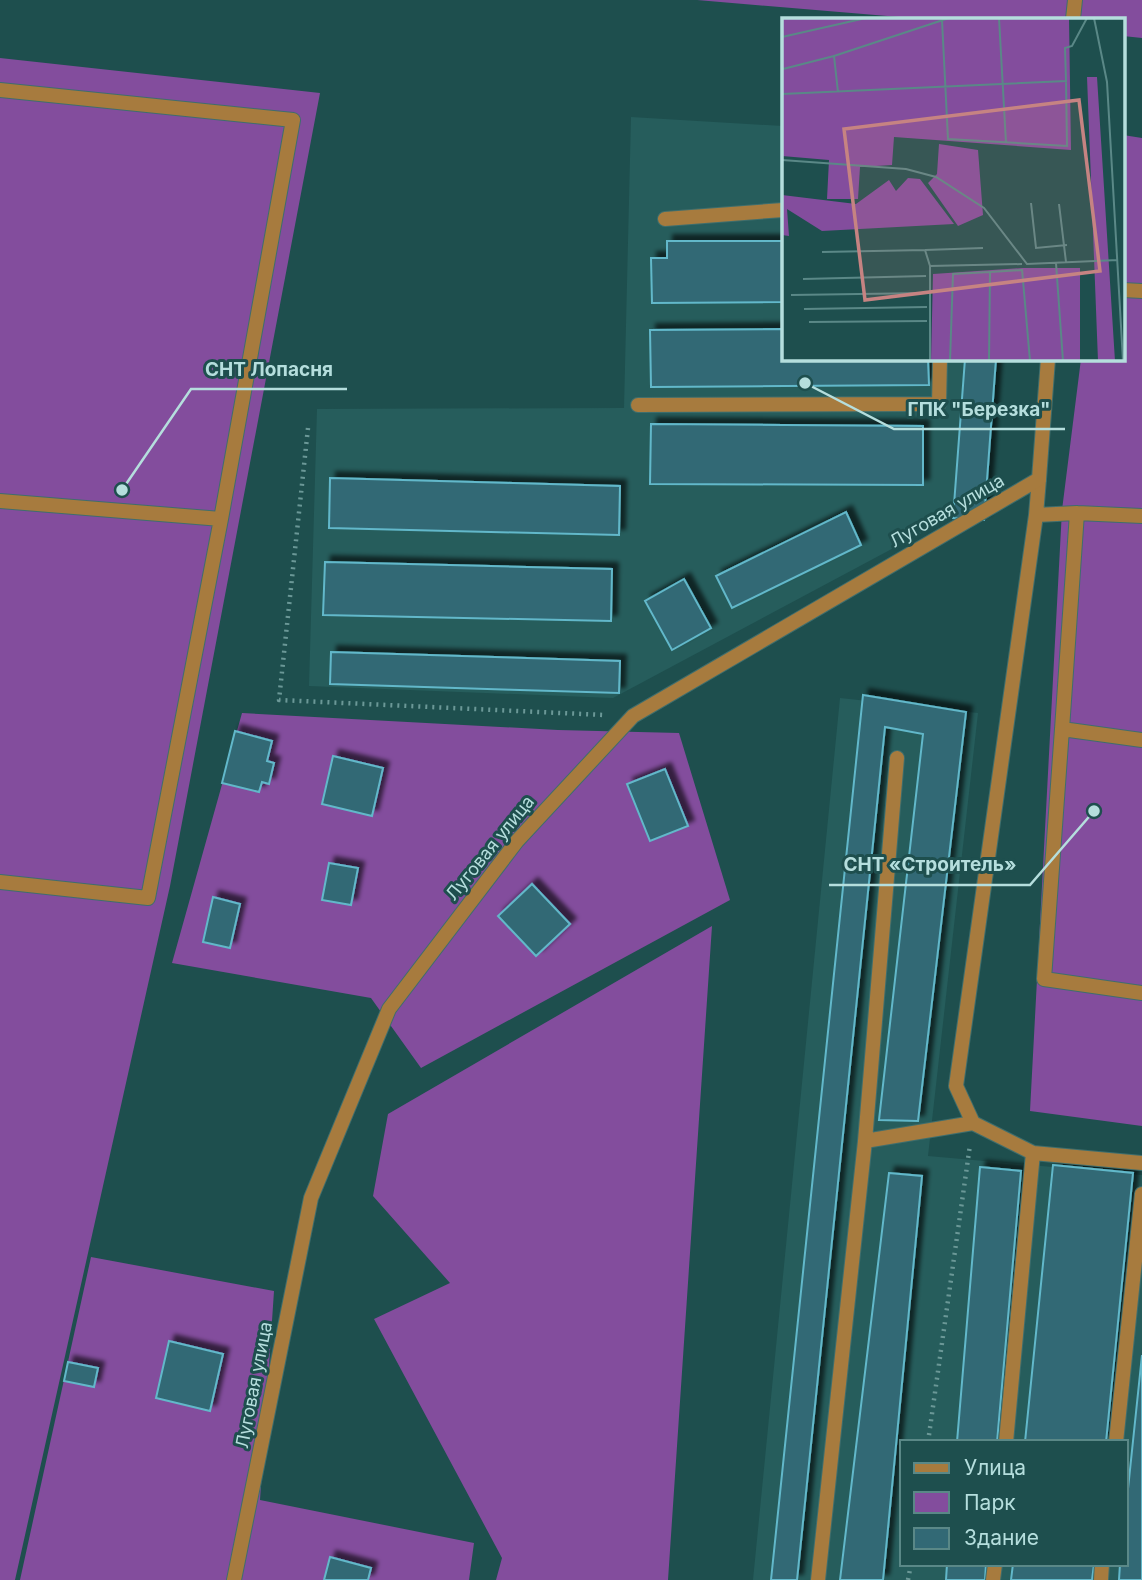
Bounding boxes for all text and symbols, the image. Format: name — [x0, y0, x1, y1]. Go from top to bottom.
inset map — [782, 18, 1124, 360]
callout: СНТ Лопасня — [191, 349, 347, 389]
text: СНТ Лопасня — [205, 358, 333, 381]
callout: ГПК "Березка" — [894, 389, 1065, 429]
text: ГПК "Березка" — [908, 398, 1050, 421]
street label: Луговая улица — [886, 469, 1008, 552]
street label: Луговая улица — [441, 791, 538, 904]
callout: СНТ «Строитель» — [829, 845, 1030, 885]
text: СНТ «Строитель» — [843, 853, 1017, 876]
street label: Луговая улица — [231, 1320, 276, 1450]
legend — [900, 1440, 1128, 1566]
text: Улица — [964, 1455, 1026, 1480]
text: Парк — [964, 1490, 1016, 1515]
text: Здание — [964, 1525, 1039, 1550]

